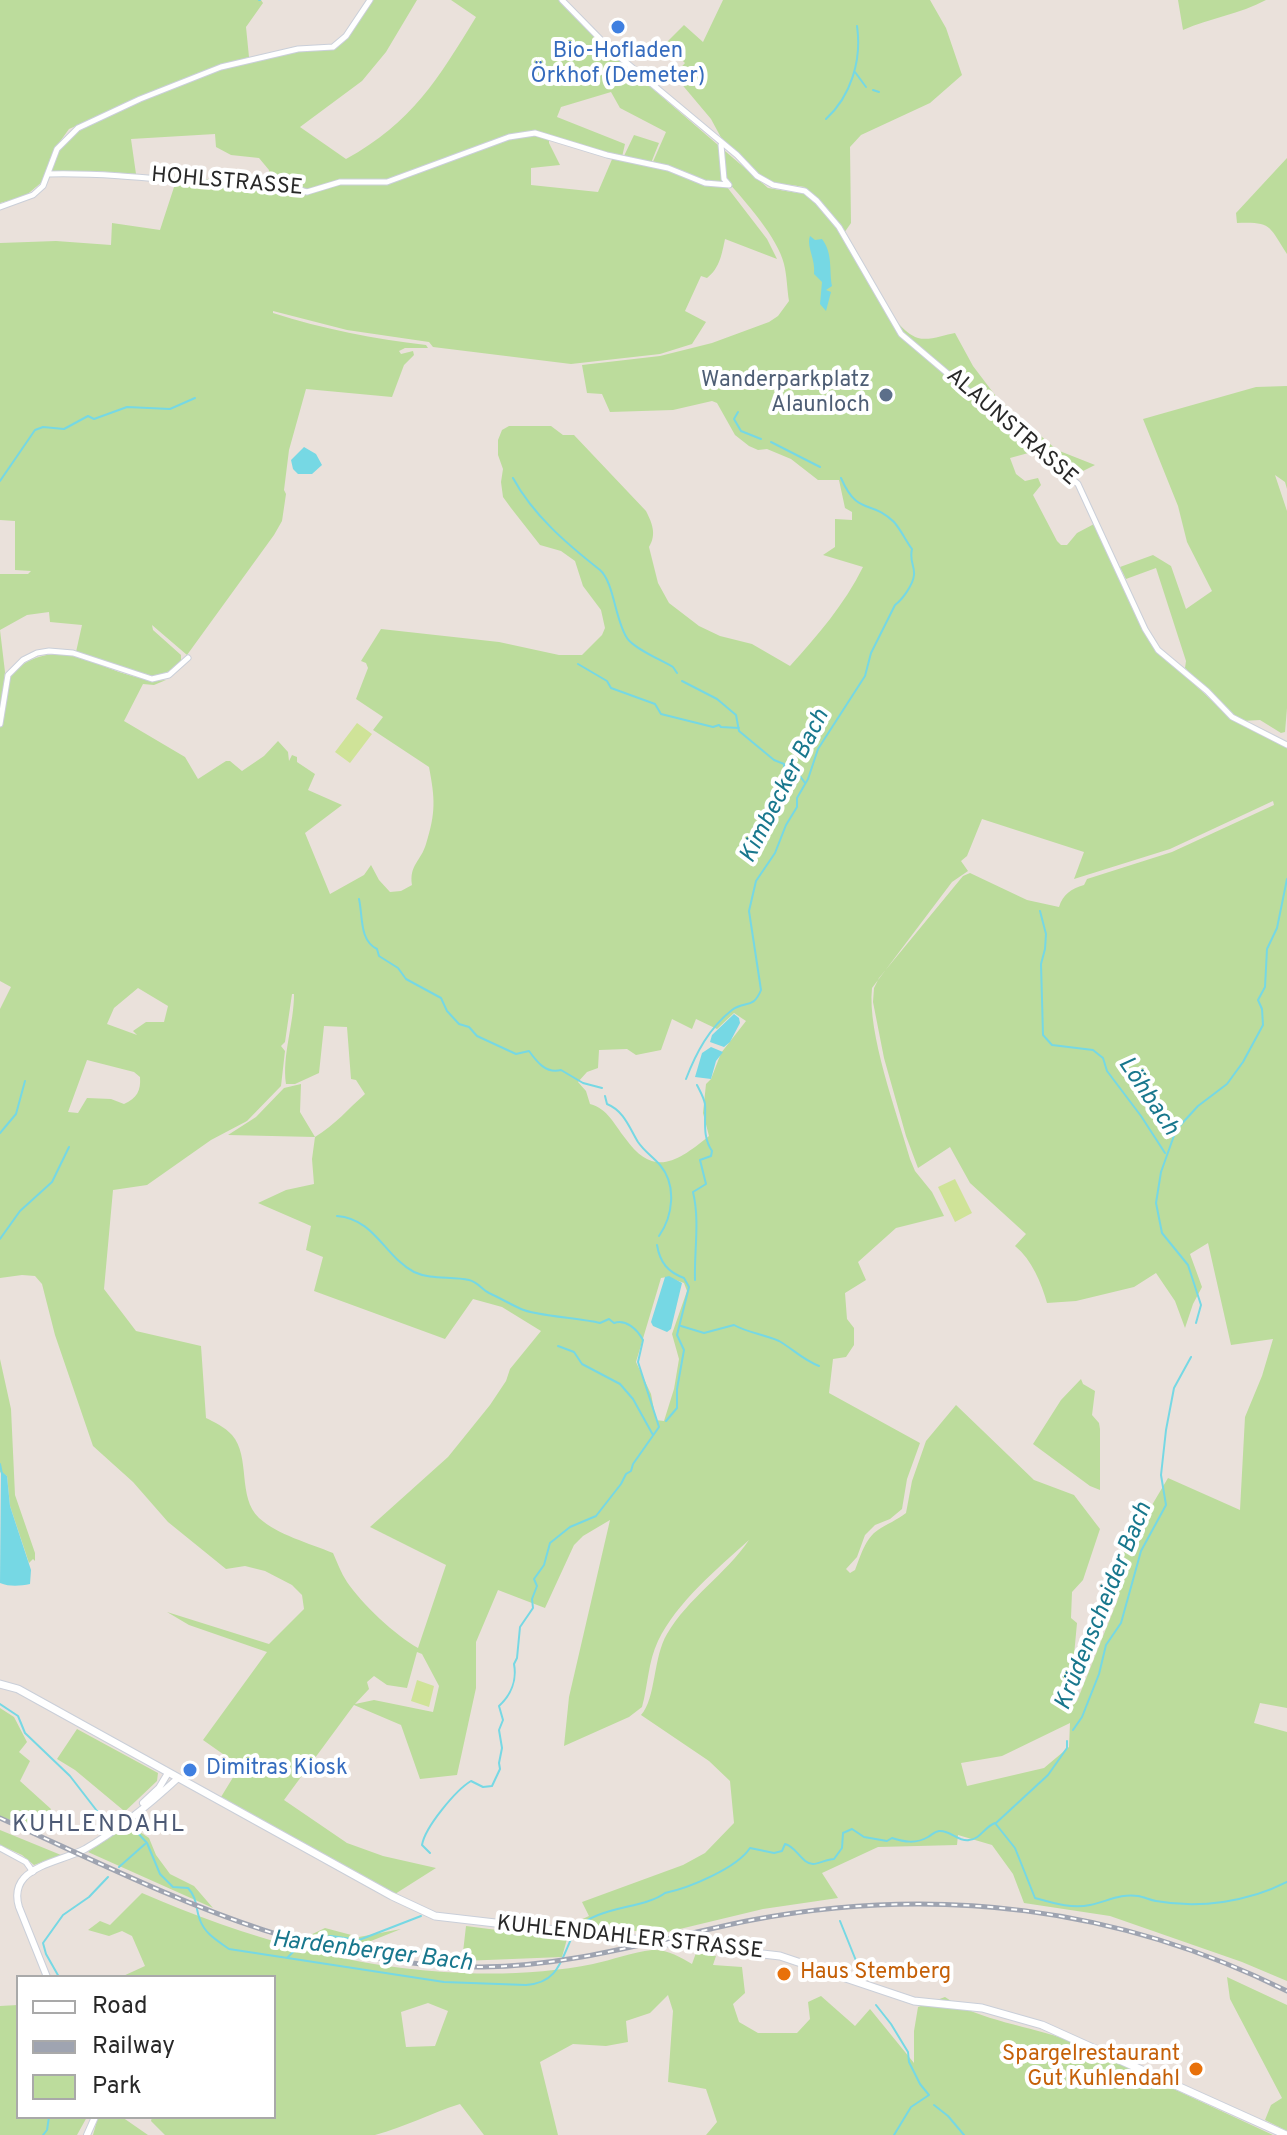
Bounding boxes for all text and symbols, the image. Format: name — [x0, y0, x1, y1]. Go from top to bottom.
marker: Bio-Hofladen Örkhof (Demeter) — [609, 18, 627, 36]
place label: Bio-Hofladen Örkhof (Demeter) — [531, 40, 705, 92]
street label: HOHLSTRASSE — [150, 163, 304, 203]
street label: ALAUNSTRASSE — [940, 364, 1082, 492]
place label: Wanderparkplatz Alaunloch — [701, 369, 870, 420]
marker: Wanderparkplatz Alaunloch — [877, 386, 895, 404]
water label: Kimbecker Bach — [735, 705, 837, 869]
water label: Löhbach — [1110, 1052, 1184, 1142]
water label: Krüdenscheider Bach — [1050, 1499, 1160, 1715]
place label: Dimitras Kiosk — [206, 1757, 348, 1783]
marker: Dimitras Kiosk — [181, 1761, 199, 1779]
district label: KUHLENDAHL — [12, 1812, 186, 1840]
street label: KUHLENDAHLER STRASSE — [495, 1912, 765, 1966]
water label: Hardenberger Bach — [270, 1926, 474, 1980]
place label: Haus Stemberg — [800, 1961, 951, 1987]
marker: Haus Stemberg — [775, 1965, 793, 1983]
legend — [16, 1975, 276, 2119]
text: Road — [92, 1992, 148, 2022]
text: Railway — [92, 2032, 175, 2062]
place label: Spargelrestaurant Gut Kuhlendahl — [1002, 2043, 1180, 2094]
marker: Spargelrestaurant Gut Kuhlendahl — [1187, 2060, 1205, 2078]
text: Park — [92, 2072, 142, 2102]

